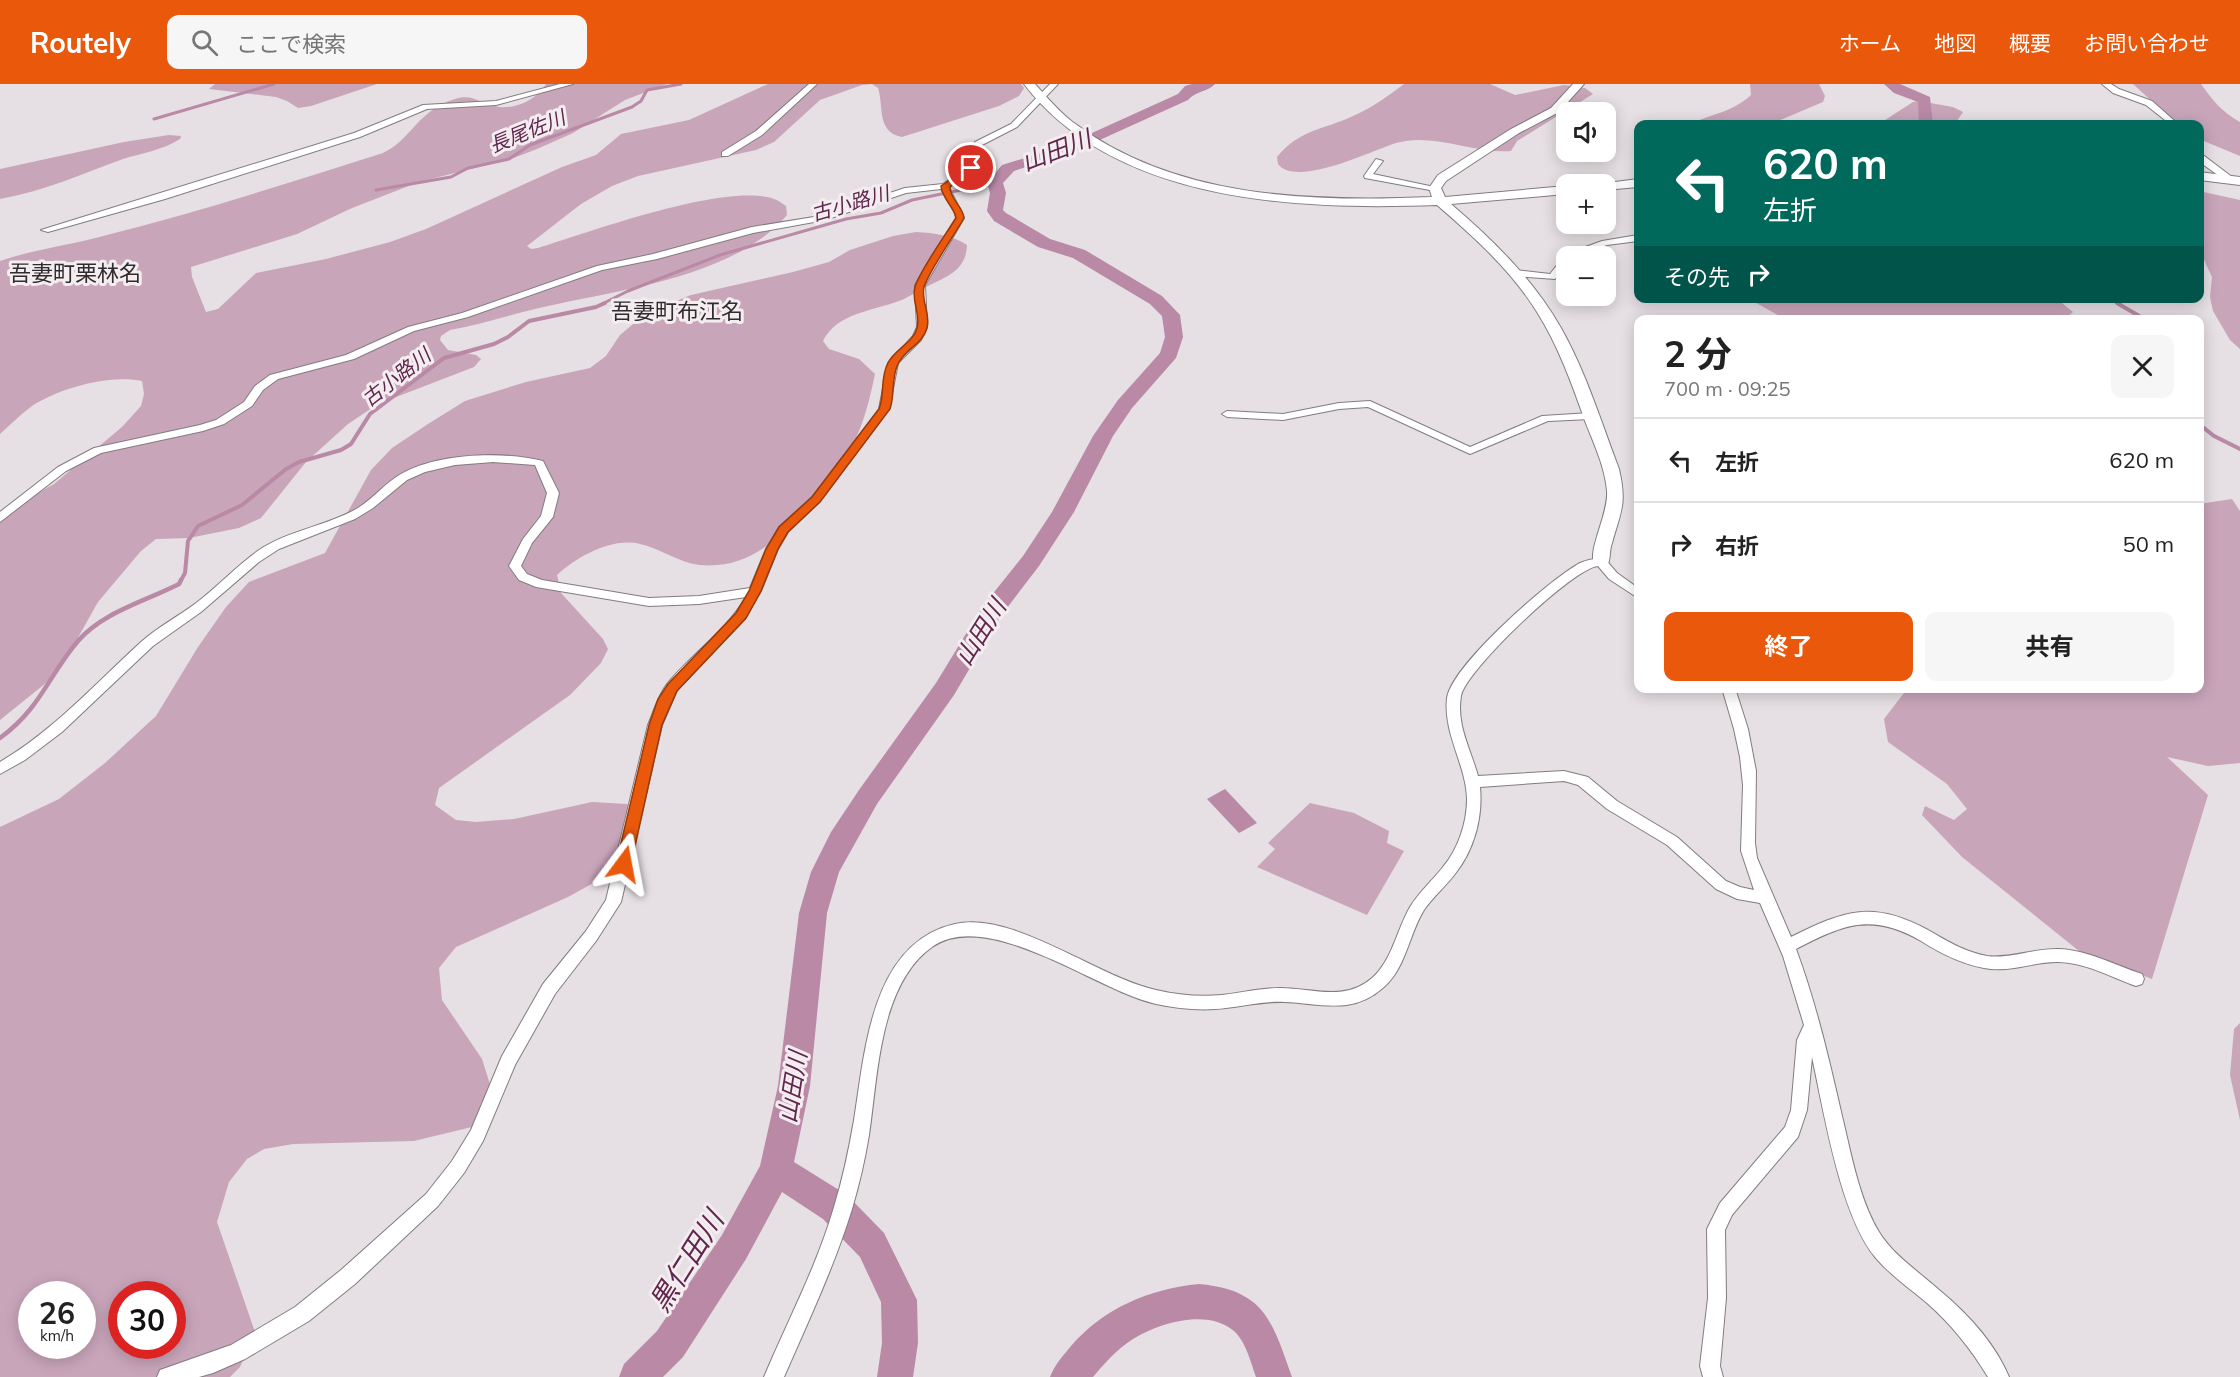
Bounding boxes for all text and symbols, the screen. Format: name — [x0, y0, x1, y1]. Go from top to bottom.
search box — [167, 15, 587, 69]
text: Routely — [30, 25, 131, 60]
icon: search — [188, 26, 221, 59]
text: ここで検索 — [236, 30, 346, 58]
text: ホーム — [1839, 30, 1901, 56]
text: 地図 — [1934, 30, 1976, 56]
text: 概要 — [2009, 30, 2051, 56]
text: お問い合わせ — [2084, 30, 2210, 56]
map controls — [1556, 102, 1616, 306]
button: sound — [1556, 102, 1616, 162]
water label: 長尾佐川 — [485, 104, 571, 158]
water label: 山田川 — [1017, 122, 1098, 177]
text: 620 m — [1763, 137, 1888, 190]
pin — [945, 142, 996, 193]
icon: left — [1664, 144, 1742, 222]
icon: arrive — [954, 151, 987, 184]
button: + — [1556, 174, 1616, 234]
water label: 古小路川 — [808, 179, 894, 226]
text: 左折 — [1763, 193, 1817, 227]
button: − — [1556, 246, 1616, 306]
icon: right — [1742, 258, 1775, 291]
district label: 吾妻町栗林名 — [9, 259, 141, 287]
text: その先 — [1664, 263, 1730, 291]
district label: 吾妻町布江名 — [611, 297, 743, 325]
text: 2 分 — [1664, 331, 1731, 376]
button: close — [2111, 335, 2174, 398]
water label: 古小路川 — [357, 341, 437, 411]
text: 700 m · 09:25 — [1664, 376, 1790, 401]
icon: left — [1664, 444, 1697, 477]
text: 620 m — [2109, 446, 2174, 474]
text: 左折 — [1715, 448, 1759, 476]
icon: right — [1664, 528, 1697, 561]
text: 50 m — [2123, 530, 2174, 558]
text: 右折 — [1715, 532, 1759, 560]
water label: 山田川 — [948, 591, 1013, 670]
button: 終了 — [1664, 612, 1913, 681]
button: 共有 — [1925, 612, 2174, 681]
position arrow — [592, 832, 656, 896]
water label: 山田川 — [772, 1046, 813, 1125]
water label: 黒仁田川 — [641, 1202, 732, 1318]
speed limit sign: 30 — [108, 1281, 186, 1359]
text: 26 — [39, 1294, 75, 1332]
text: km/h — [40, 1326, 74, 1345]

